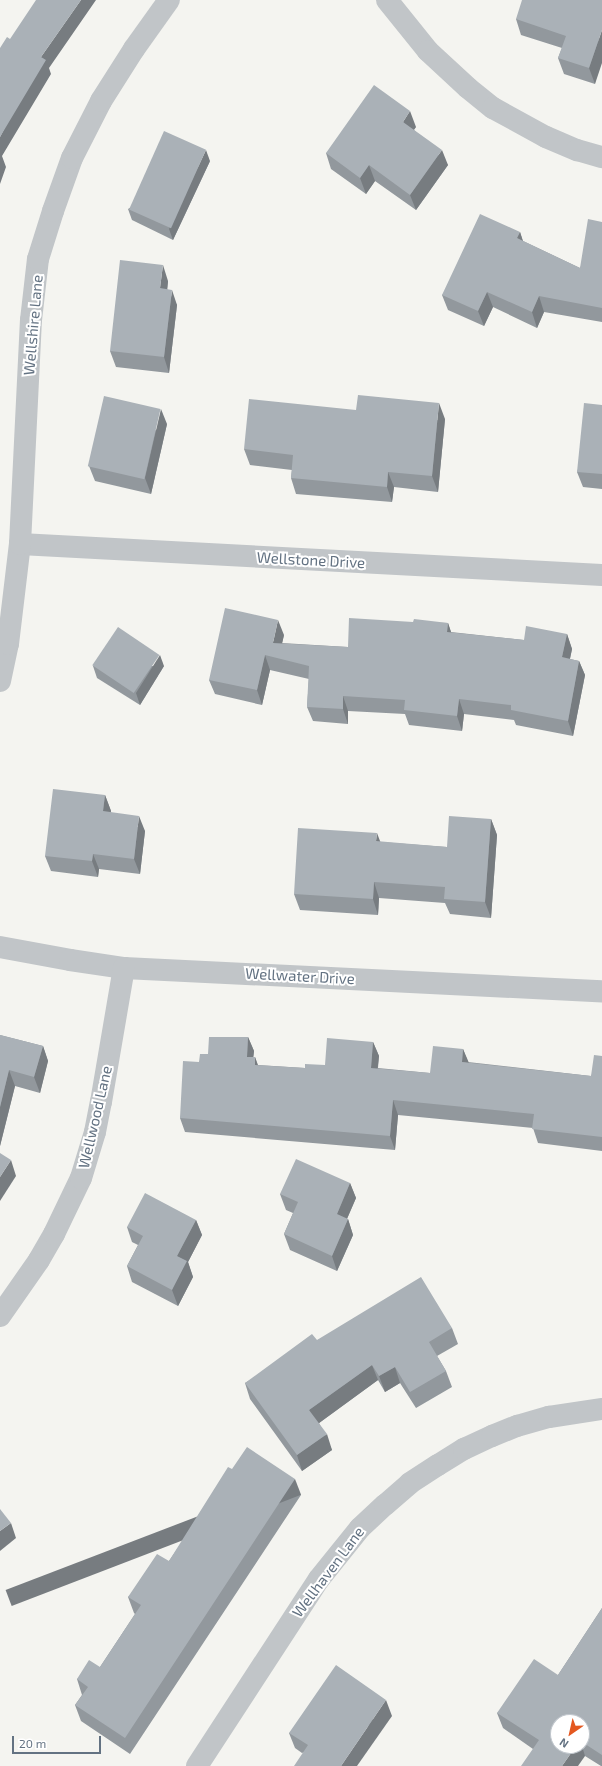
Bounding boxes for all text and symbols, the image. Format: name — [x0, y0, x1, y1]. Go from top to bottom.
street label: Wellshire Lane — [20, 274, 46, 376]
street label: Wellstone Drive — [256, 548, 366, 572]
street label: Wellwater Drive — [245, 964, 355, 988]
street label: Wellwood Lane — [74, 1064, 116, 1170]
street label: Wellhaven Lane — [288, 1523, 368, 1621]
north arrow — [550, 1714, 590, 1754]
scale bar — [14, 1728, 103, 1754]
text: 20 m — [19, 1736, 46, 1750]
text: N — [557, 1736, 571, 1751]

